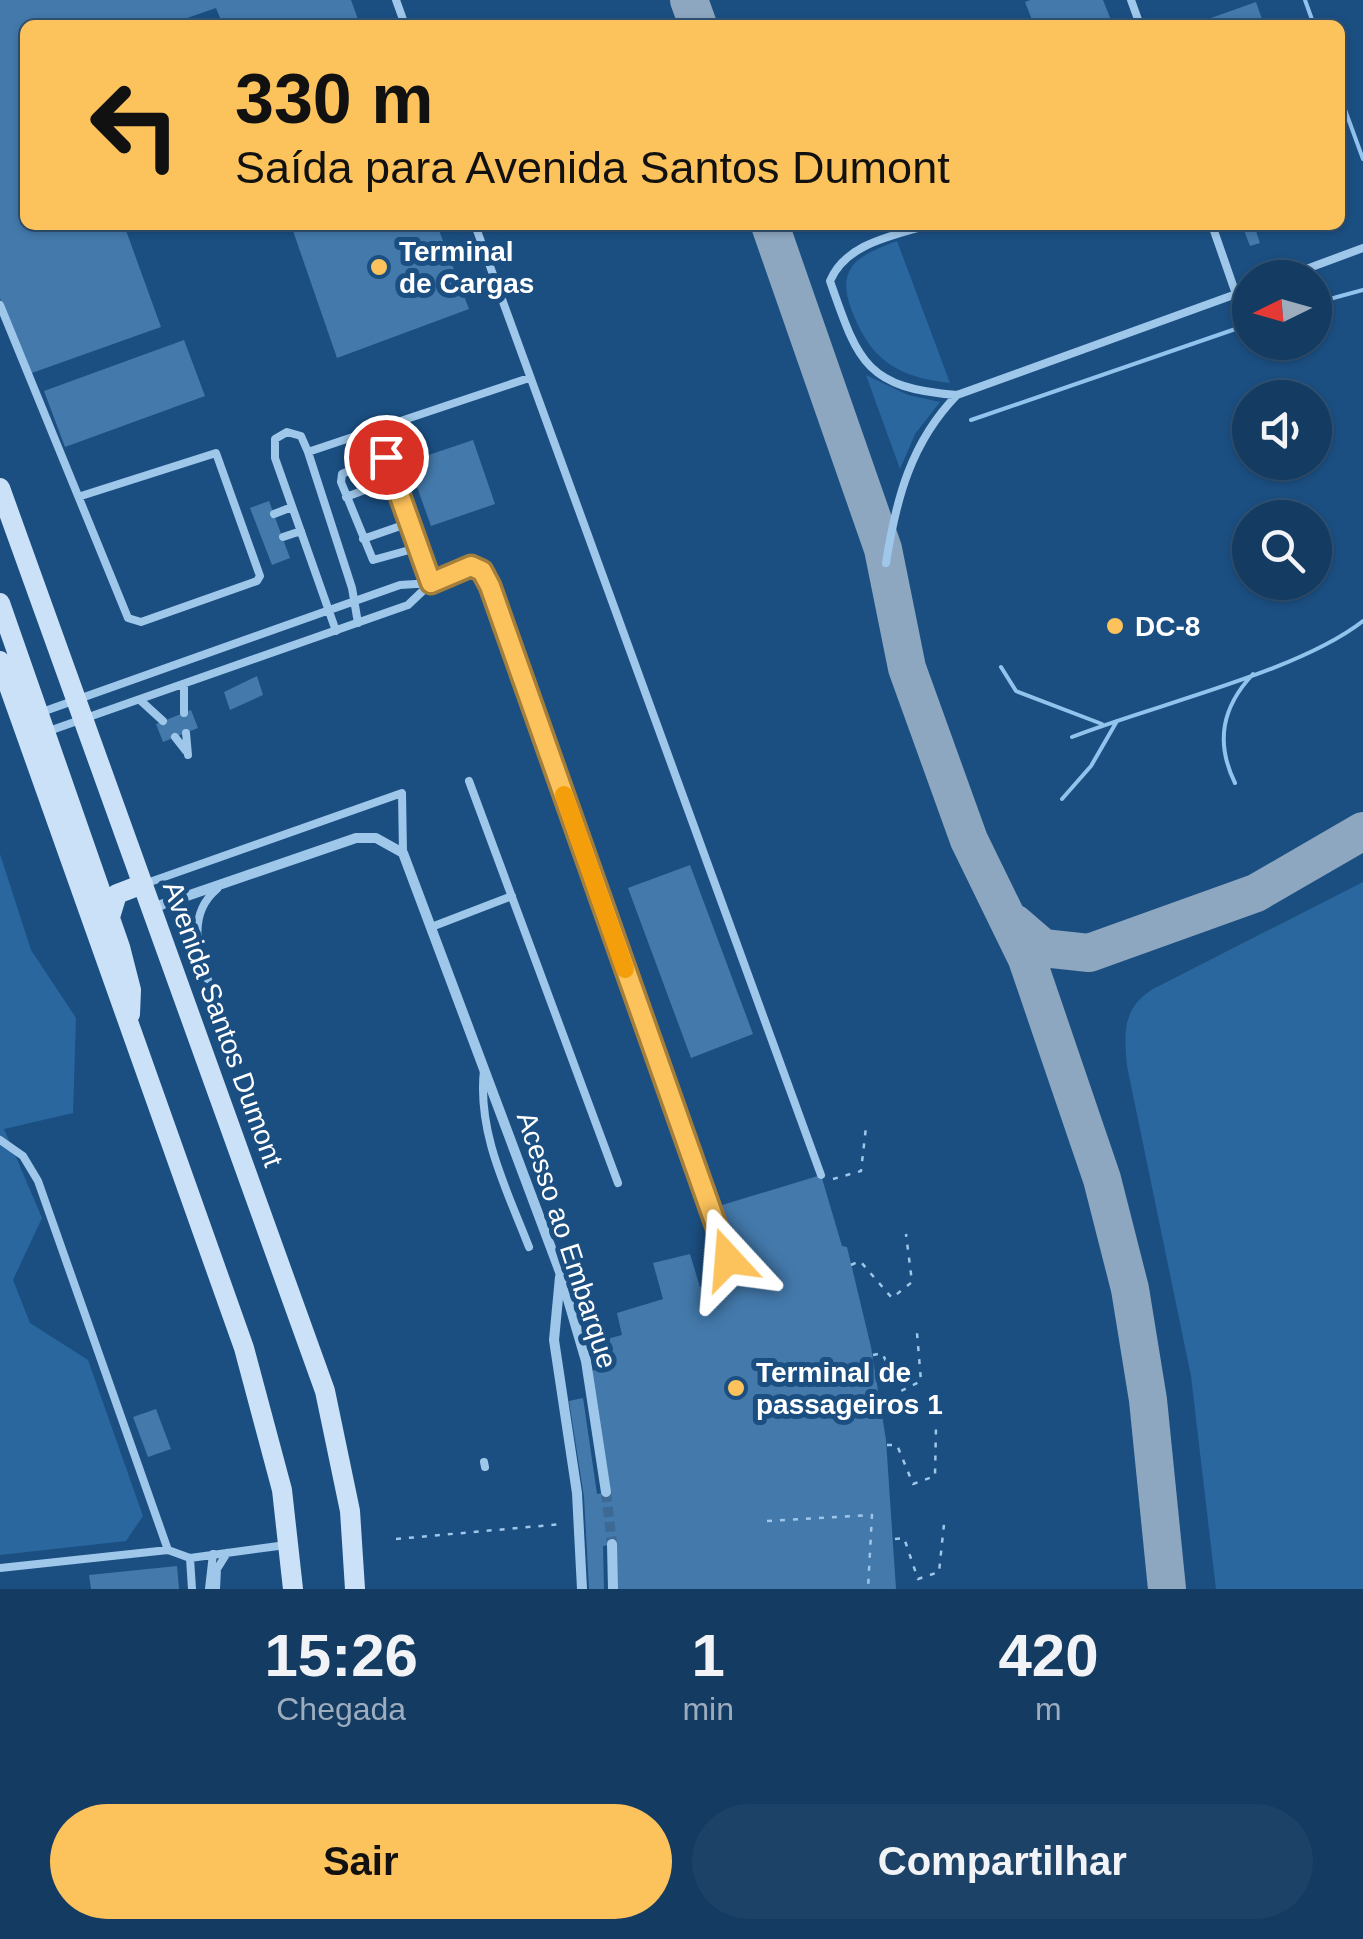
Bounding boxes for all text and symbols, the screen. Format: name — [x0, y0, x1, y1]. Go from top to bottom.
icon: left — [70, 60, 200, 190]
text: 330 m — [235, 60, 433, 138]
text: Saída para Avenida Santos Dumont — [235, 142, 950, 193]
place label: Terminal de Cargas — [399, 236, 534, 299]
marker: Terminal de Cargas — [368, 256, 390, 278]
north arrow — [1232, 260, 1332, 360]
map controls — [1232, 260, 1332, 600]
button: sound — [1232, 380, 1332, 480]
pin — [344, 415, 429, 500]
icon: arrive — [359, 430, 414, 485]
button: search — [1232, 500, 1332, 600]
place label: DC-8 — [1135, 611, 1200, 642]
marker: DC-8 — [1104, 615, 1126, 637]
street label: Avenida Santos Dumont — [157, 877, 289, 1171]
street label: Acesso ao Embarque — [511, 1108, 623, 1372]
position arrow — [676, 1207, 780, 1311]
place label: Terminal de passageiros 1 — [756, 1357, 943, 1420]
marker: Terminal de passageiros 1 — [725, 1377, 747, 1399]
text: 15:26 — [264, 1622, 418, 1689]
text: 1 — [691, 1622, 725, 1689]
text: 420 — [998, 1622, 1099, 1689]
text: Chegada — [276, 1691, 406, 1727]
text: min — [682, 1691, 734, 1727]
text: m — [1035, 1691, 1062, 1727]
button: Sair — [50, 1804, 672, 1919]
button: Compartilhar — [692, 1804, 1313, 1919]

